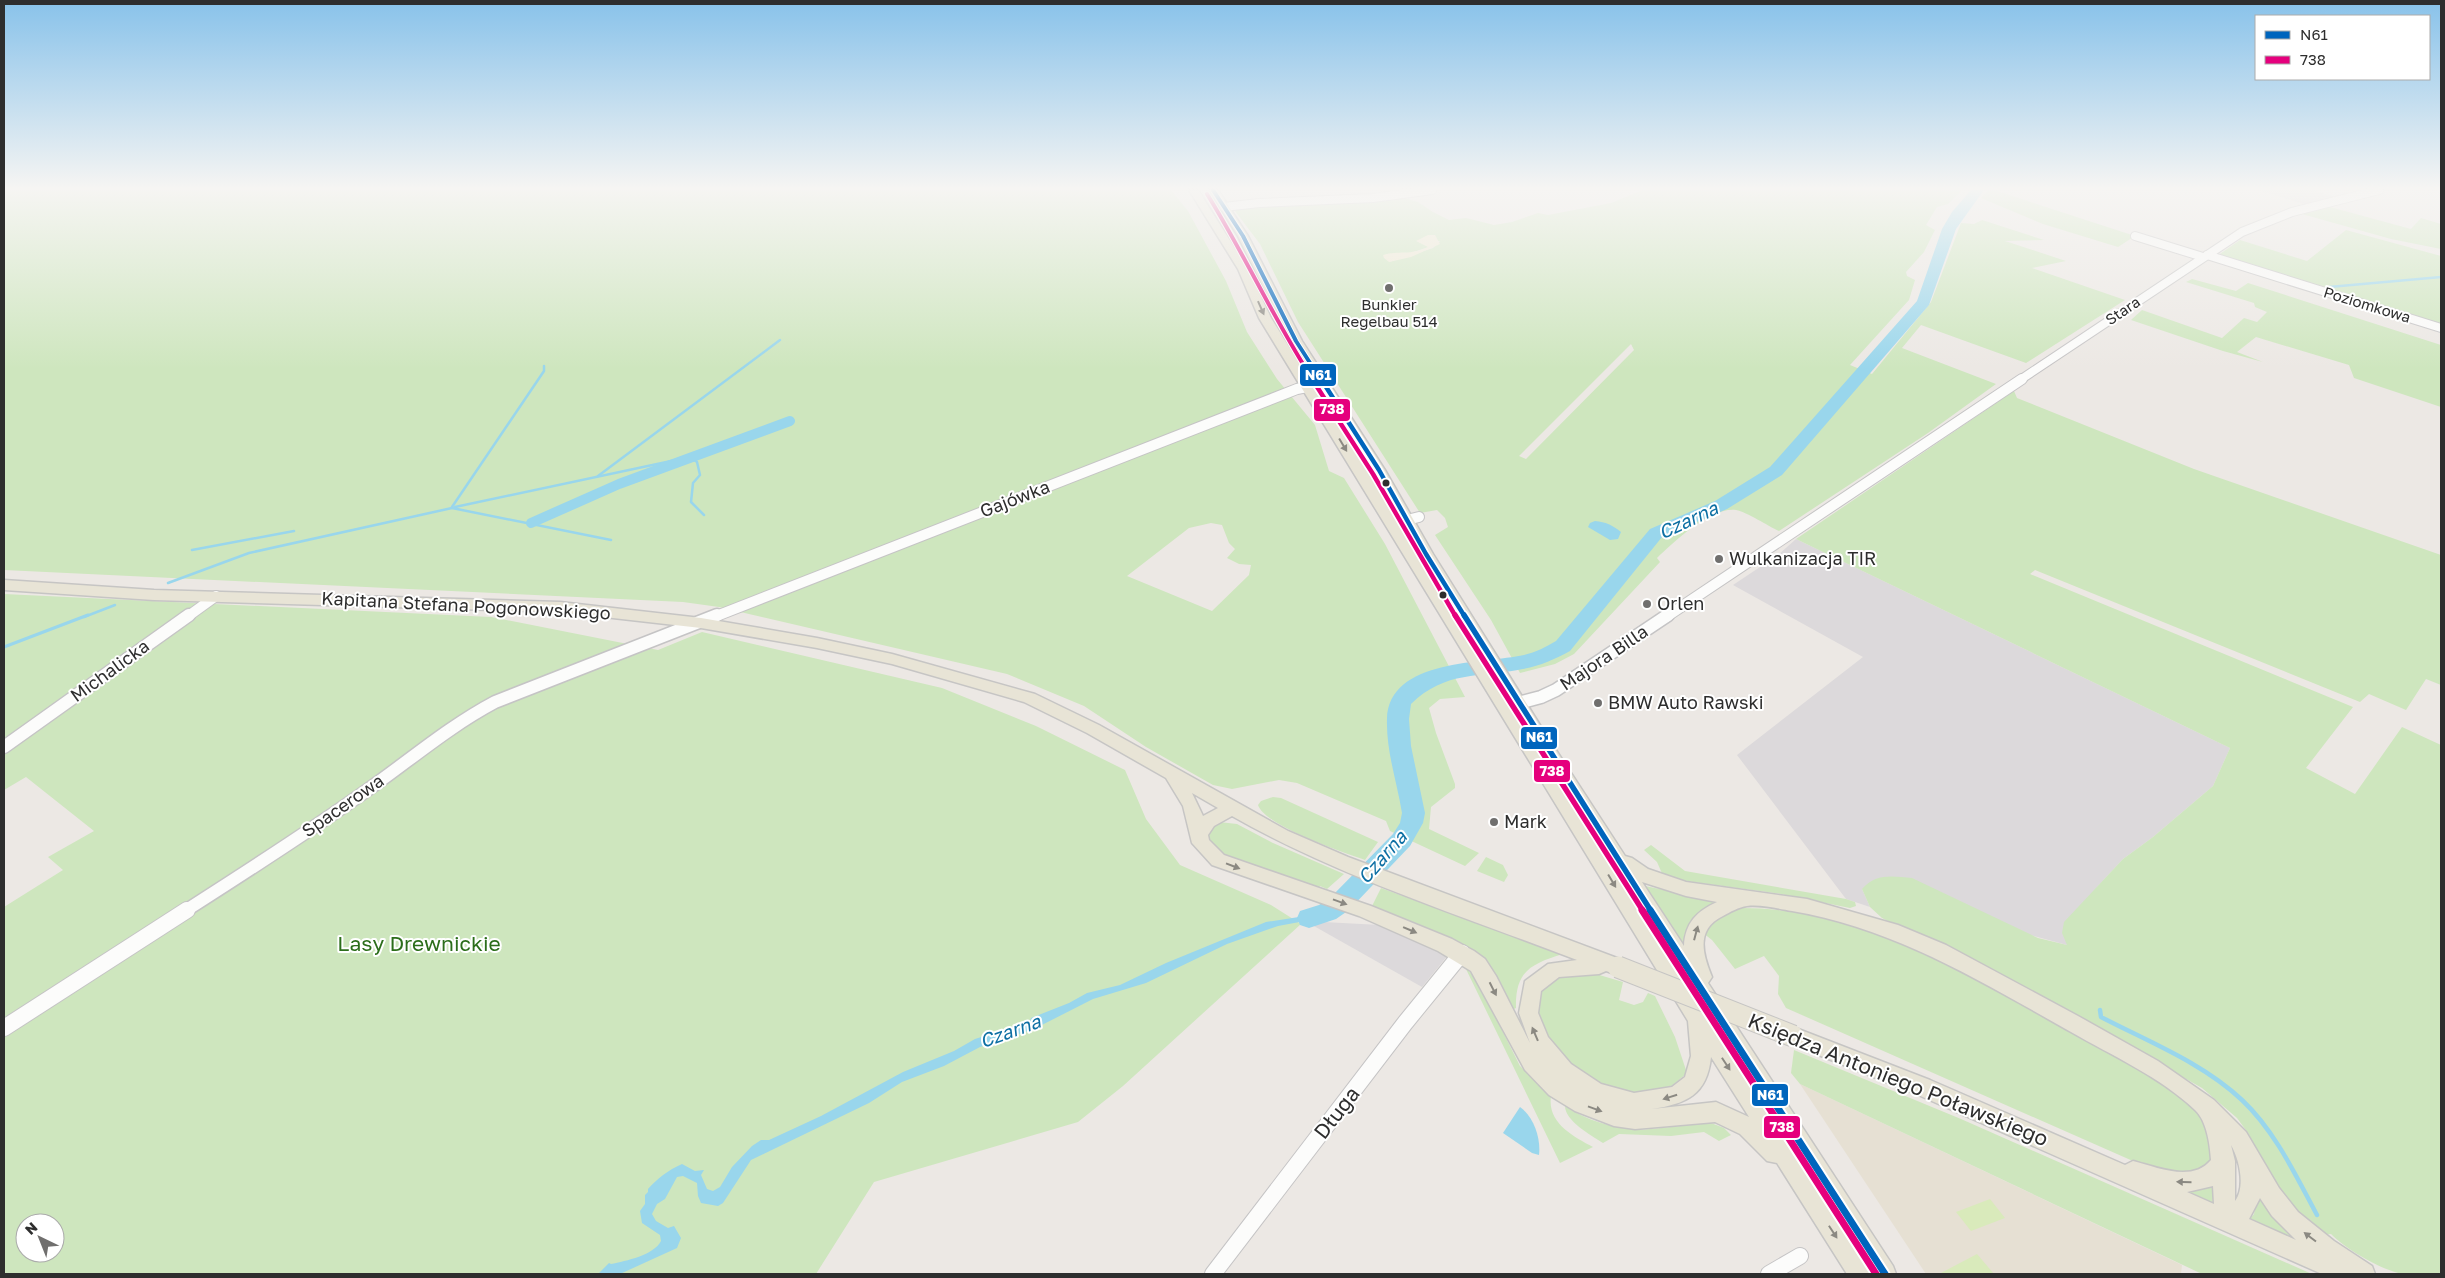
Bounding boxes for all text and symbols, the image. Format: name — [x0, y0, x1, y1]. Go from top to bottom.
legend — [2255, 15, 2430, 80]
text: N61 — [2300, 25, 2328, 43]
text: 738 — [2300, 50, 2326, 68]
marker: Bunkier Regelbau 514 — [1383, 282, 1395, 294]
street label: Poziomkowa — [2322, 282, 2413, 326]
street label: Stara — [2102, 292, 2143, 328]
place label: Bunkier Regelbau 514 — [1340, 295, 1438, 330]
one-way arrow — [1257, 301, 1265, 315]
line badge: N61 — [1299, 363, 1337, 387]
text: N61 — [1305, 366, 1331, 383]
line badge: 738 — [1313, 398, 1351, 422]
text: 738 — [1319, 400, 1345, 417]
one-way arrow — [1339, 438, 1348, 451]
street label: Gajówka — [977, 475, 1053, 521]
unlabelled marker — [1381, 478, 1391, 488]
water label: Czarna — [1654, 495, 1722, 543]
place label: Wulkanizacja TIR — [1729, 547, 1876, 569]
marker: Wulkanizacja TIR — [1713, 553, 1725, 565]
street label: Kapitana Stefana Pogonowskiego — [321, 586, 611, 624]
unlabelled marker — [1438, 590, 1448, 600]
place label: Orlen — [1657, 592, 1704, 614]
marker: Orlen — [1641, 598, 1653, 610]
street label: Majora Billa — [1555, 620, 1652, 695]
street label: Michalicka — [66, 634, 153, 706]
place label: BMW Auto Rawski — [1608, 691, 1764, 713]
marker: BMW Auto Rawski — [1592, 697, 1604, 709]
line badge: N61 — [1520, 726, 1558, 750]
text: N61 — [1526, 728, 1552, 745]
line badge: 738 — [1533, 759, 1571, 783]
text: 738 — [1539, 762, 1565, 779]
street label: Spacerowa — [297, 769, 388, 841]
place label: Mark — [1504, 810, 1547, 832]
marker: Mark — [1488, 816, 1500, 828]
water label: Czarna — [1352, 824, 1412, 888]
one-way arrow — [1226, 862, 1241, 870]
one-way arrow — [1607, 874, 1617, 887]
one-way arrow — [1333, 899, 1348, 906]
one-way arrow — [1692, 925, 1700, 940]
one-way arrow — [1403, 926, 1417, 934]
park label: Lasy Drewnickie — [337, 930, 501, 956]
one-way arrow — [1489, 982, 1497, 997]
street label: Księdza Antoniego Poławskiego — [1744, 1007, 2052, 1151]
water label: Czarna — [976, 1009, 1045, 1052]
one-way arrow — [1530, 1027, 1538, 1041]
one-way arrow — [1722, 1058, 1731, 1071]
street label: Długa — [1308, 1081, 1365, 1144]
line badge: N61 — [1751, 1083, 1789, 1107]
text: N61 — [1757, 1086, 1783, 1103]
one-way arrow — [1662, 1093, 1677, 1101]
one-way arrow — [1587, 1106, 1602, 1113]
line badge: 738 — [1763, 1115, 1801, 1139]
text: 738 — [1769, 1118, 1795, 1135]
one-way arrow — [2175, 1178, 2191, 1186]
north arrow — [15, 1213, 65, 1263]
text: N — [21, 1218, 40, 1238]
one-way arrow — [1829, 1225, 1838, 1239]
one-way arrow — [2304, 1231, 2317, 1242]

